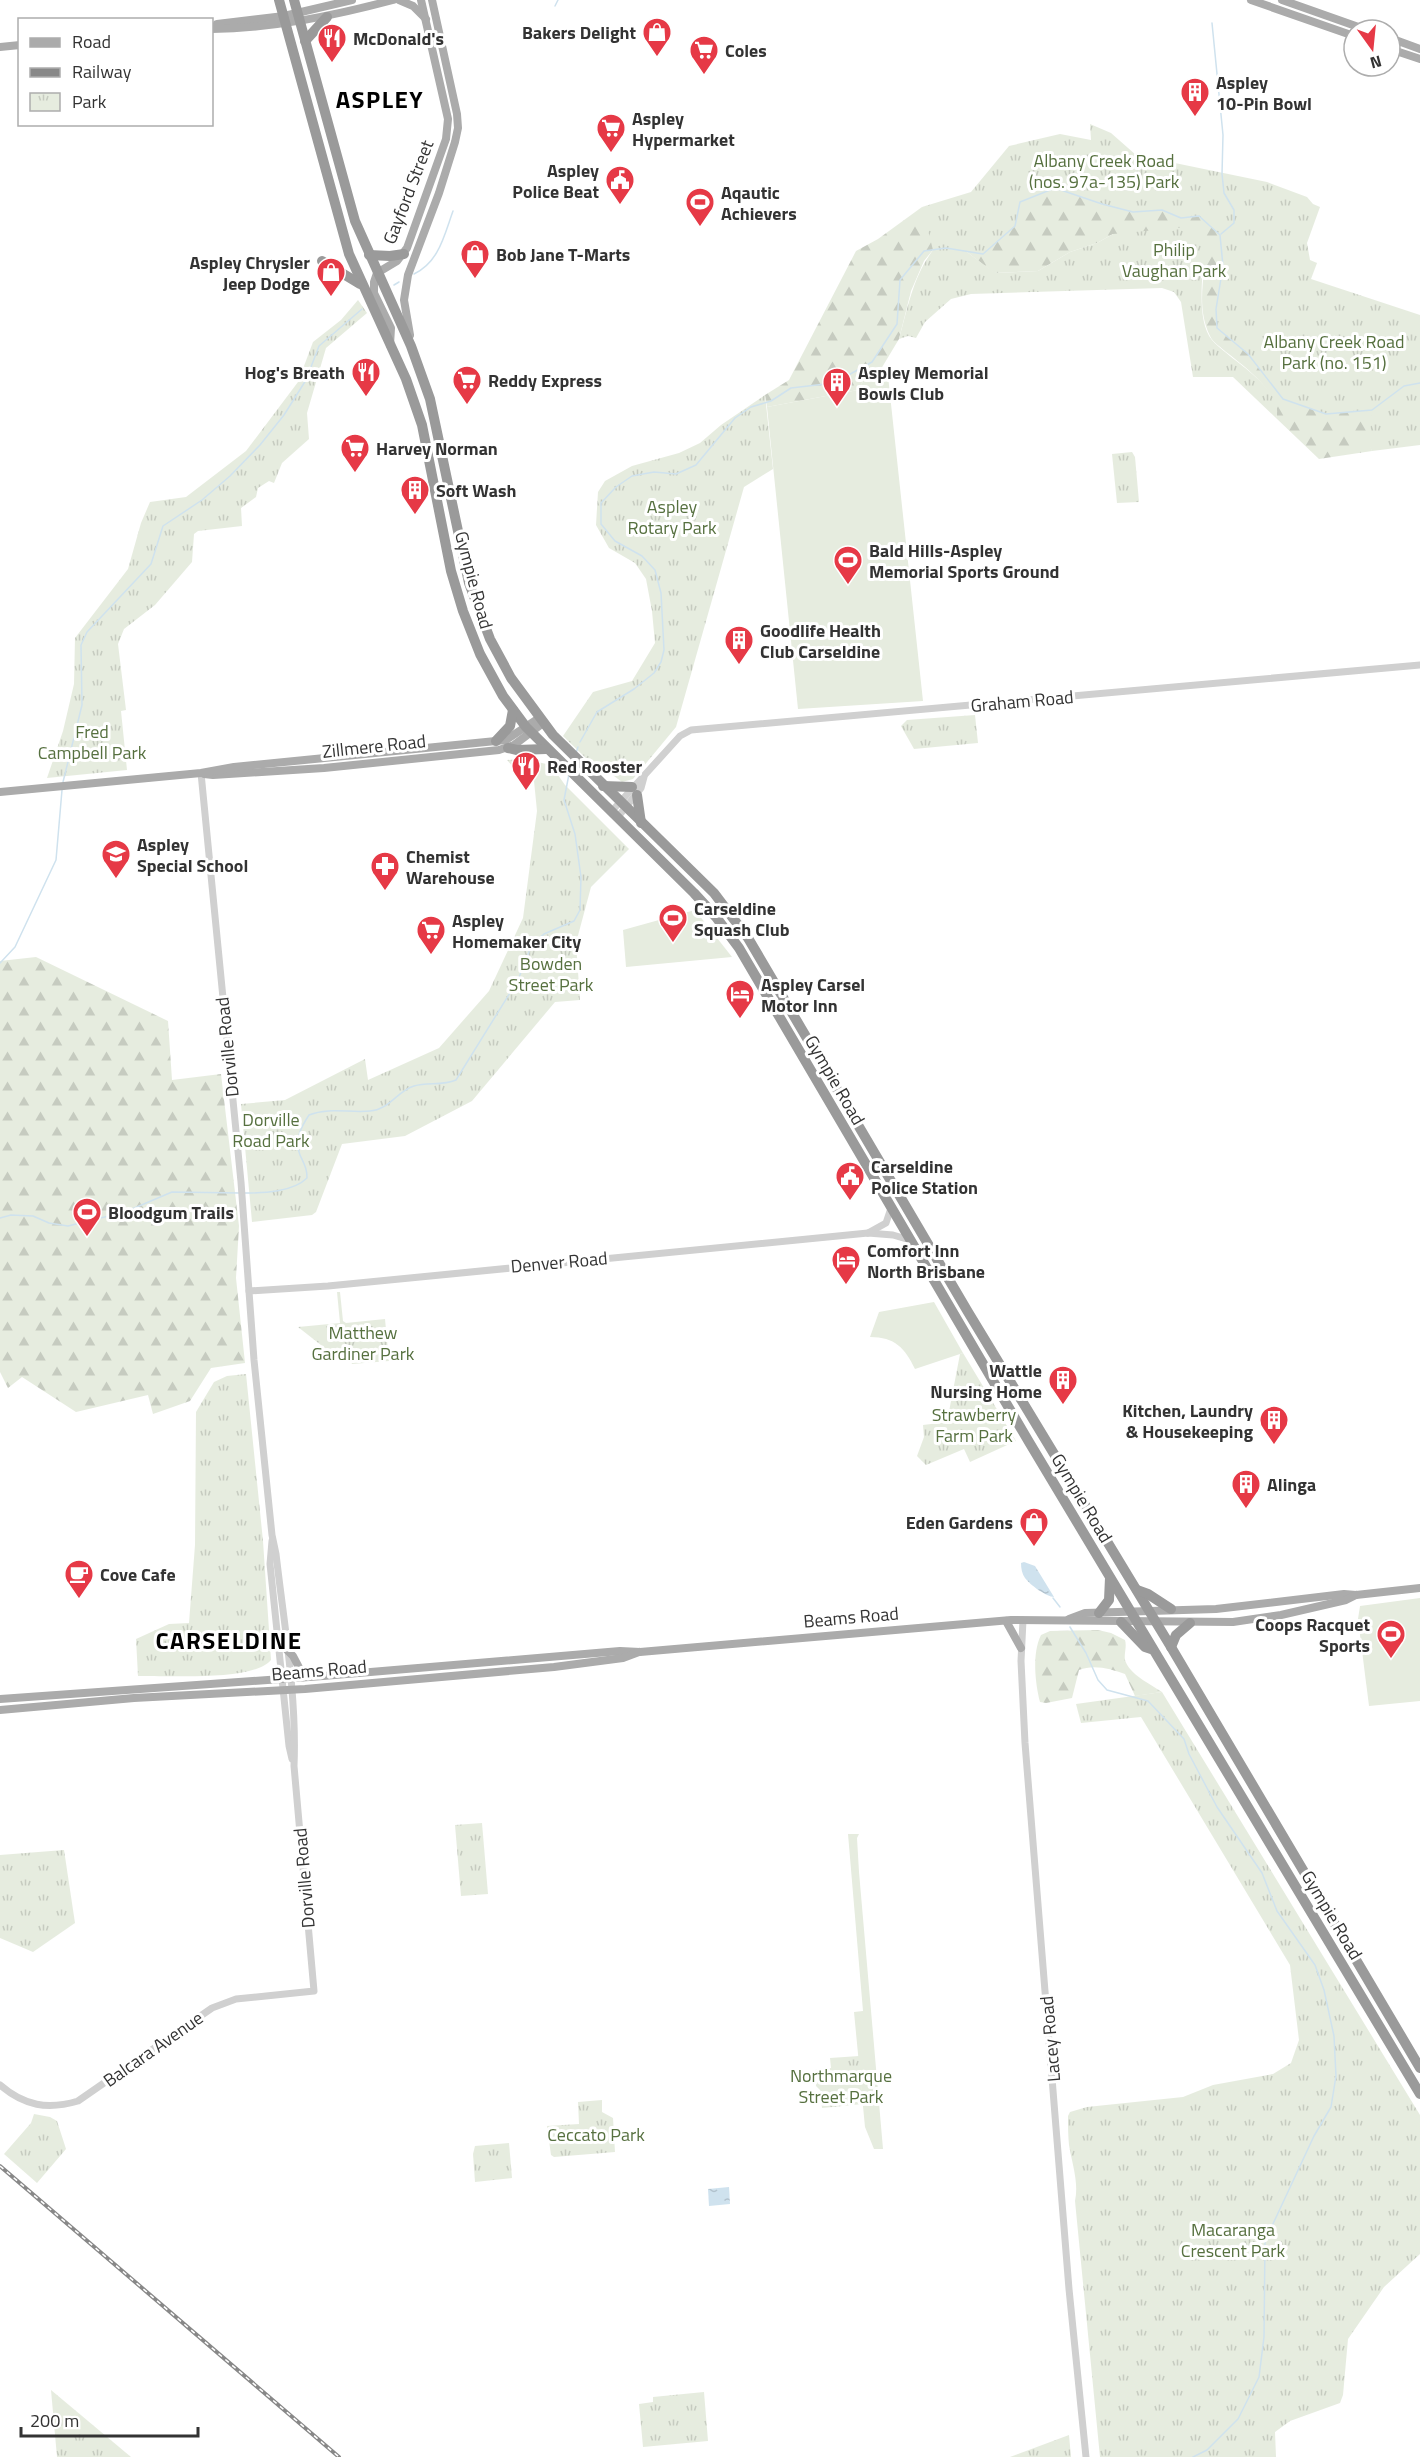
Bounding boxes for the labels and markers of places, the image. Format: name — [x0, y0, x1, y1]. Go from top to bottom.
shop icon: Bakers Delight — [641, 16, 673, 58]
place label: Bakers Delight — [522, 19, 636, 46]
restaurant icon: McDonald's — [316, 22, 348, 64]
place label: McDonald's — [353, 25, 444, 52]
supermarket icon: Coles — [688, 34, 720, 76]
place label: Coles — [725, 37, 767, 64]
place label: Aspley 10-Pin Bowl — [1216, 69, 1312, 117]
building icon: Aspley 10-Pin Bowl — [1179, 76, 1211, 118]
place label: Aspley Hypermarket — [632, 105, 735, 153]
supermarket icon: Aspley Hypermarket — [595, 112, 627, 154]
place label: Aspley Police Beat — [512, 157, 599, 205]
public building icon: Aspley Police Beat — [604, 164, 636, 206]
place label: Aqautic Achievers — [721, 179, 797, 227]
sports icon: Aqautic Achievers — [684, 186, 716, 228]
shop icon: Bob Jane T-Marts — [459, 238, 491, 280]
place label: Bob Jane T-Marts — [496, 241, 630, 268]
place label: Aspley Chrysler Jeep Dodge — [189, 249, 310, 297]
shop icon: Aspley Chrysler Jeep Dodge — [315, 256, 347, 298]
restaurant icon: Hog's Breath — [350, 356, 382, 398]
place label: Hog's Breath — [244, 359, 345, 386]
place label: Aspley Memorial Bowls Club — [858, 359, 989, 407]
supermarket icon: Reddy Express — [451, 364, 483, 406]
building icon: Aspley Memorial Bowls Club — [821, 366, 853, 408]
place label: Reddy Express — [488, 367, 602, 394]
supermarket icon: Harvey Norman — [339, 432, 371, 474]
place label: Harvey Norman — [376, 435, 498, 462]
building icon: Soft Wash — [399, 474, 431, 516]
place label: Soft Wash — [436, 477, 516, 504]
place label: Bald Hills-Aspley Memorial Sports Ground — [869, 537, 1059, 585]
sports icon: Bald Hills-Aspley Memorial Sports Ground — [832, 544, 864, 586]
place label: Goodlife Health Club Carseldine — [760, 617, 881, 665]
building icon: Goodlife Health Club Carseldine — [723, 624, 755, 666]
restaurant icon: Red Rooster — [510, 750, 542, 792]
place label: Red Rooster — [547, 753, 642, 780]
place label: Aspley Special School — [137, 831, 248, 879]
school or university icon: Aspley Special School — [100, 838, 132, 880]
place label: Chemist Warehouse — [406, 843, 495, 891]
pharmacy icon: Chemist Warehouse — [369, 850, 401, 892]
place label: Carseldine Squash Club — [694, 895, 790, 943]
sports icon: Carseldine Squash Club — [657, 902, 689, 944]
place label: Aspley Homemaker City — [452, 907, 581, 955]
supermarket icon: Aspley Homemaker City — [415, 914, 447, 956]
place label: Aspley Carsel Motor Inn — [761, 971, 865, 1019]
hotel icon: Aspley Carsel Motor Inn — [724, 978, 756, 1020]
place label: Carseldine Police Station — [871, 1153, 978, 1201]
public building icon: Carseldine Police Station — [834, 1160, 866, 1202]
sports icon: Bloodgum Trails — [71, 1196, 103, 1238]
place label: Bloodgum Trails — [108, 1199, 234, 1226]
place label: Comfort Inn North Brisbane — [867, 1237, 985, 1285]
hotel icon: Comfort Inn North Brisbane — [830, 1244, 862, 1286]
place label: Wattle Nursing Home — [930, 1357, 1042, 1405]
building icon: Wattle Nursing Home — [1047, 1364, 1079, 1406]
place label: Kitchen, Laundry & Housekeeping — [1122, 1397, 1253, 1445]
building icon: Kitchen, Laundry & Housekeeping — [1258, 1404, 1290, 1446]
building icon: Alinga — [1230, 1468, 1262, 1510]
place label: Alinga — [1267, 1471, 1316, 1498]
shop icon: Eden Gardens — [1018, 1506, 1050, 1548]
place label: Eden Gardens — [906, 1509, 1013, 1536]
cafe icon: Cove Cafe — [63, 1558, 95, 1600]
place label: Cove Cafe — [100, 1561, 176, 1588]
place label: Coops Racquet Sports — [1255, 1611, 1370, 1659]
sports icon: Coops Racquet Sports — [1375, 1618, 1407, 1660]

